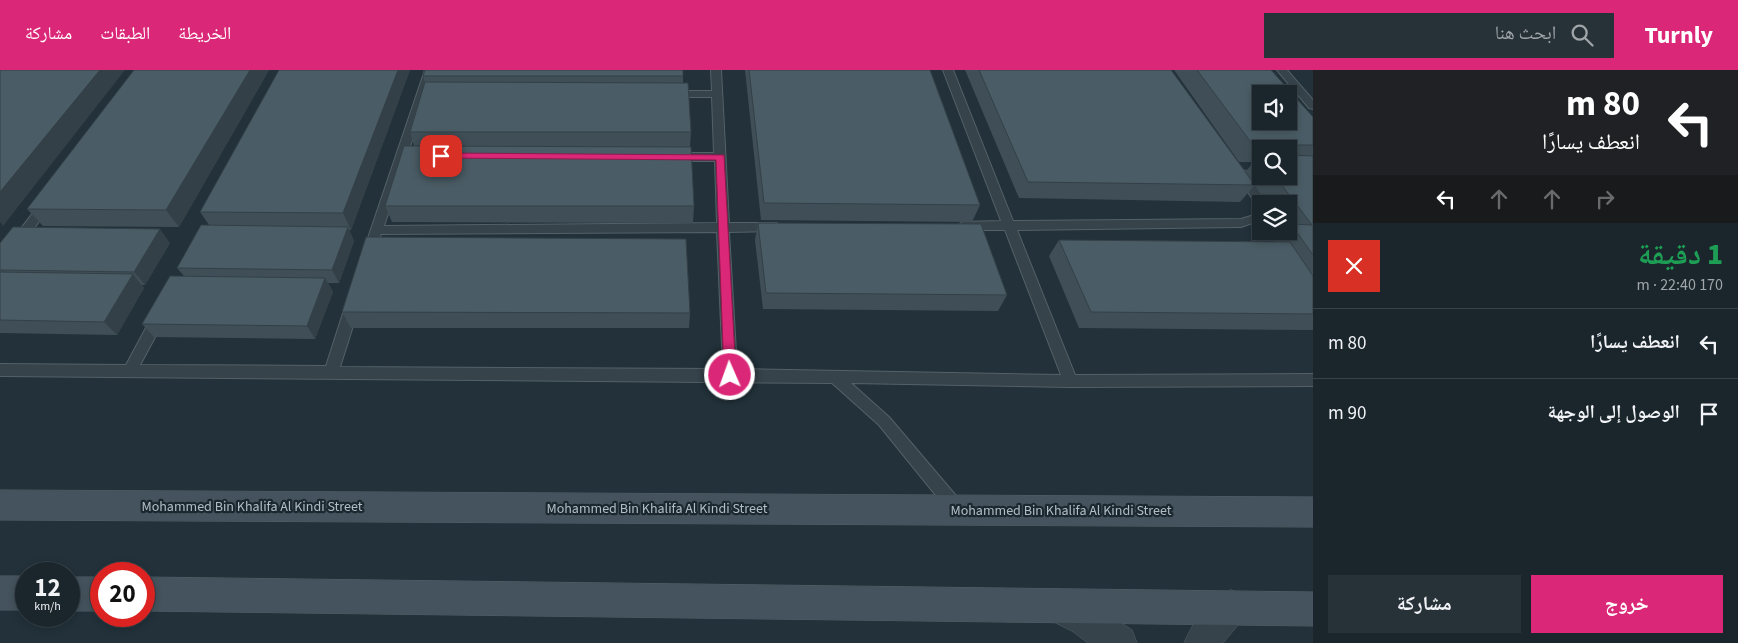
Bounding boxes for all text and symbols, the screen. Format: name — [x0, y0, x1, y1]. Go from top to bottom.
search box — [1264, 13, 1614, 58]
text: Turnly — [1644, 18, 1713, 53]
text: ابحث هنا — [1495, 20, 1556, 47]
text: مشاركة — [25, 21, 72, 46]
text: الطبقات — [100, 21, 150, 46]
text: الخريطة — [178, 21, 231, 46]
icon: search — [1568, 21, 1596, 49]
text: 80 m — [1566, 79, 1640, 129]
map controls — [1252, 85, 1297, 240]
button: sound — [1252, 85, 1297, 130]
icon: left — [1658, 90, 1723, 155]
text: انعطف يسارًا — [1542, 126, 1640, 158]
pin — [420, 135, 462, 177]
button: search — [1252, 140, 1297, 185]
icon: arrive — [427, 142, 455, 170]
icon: left — [1432, 185, 1460, 213]
icon: ahead — [1485, 185, 1513, 213]
icon: ahead — [1538, 185, 1566, 213]
icon: right — [1591, 185, 1619, 213]
button: layers — [1252, 195, 1297, 240]
text: 1 دقيقة — [1638, 233, 1723, 276]
button: close — [1328, 240, 1380, 292]
text: 170 m · 22:40 — [1636, 274, 1723, 296]
text: انعطف يسارًا — [1590, 329, 1680, 356]
text: 80 m — [1328, 330, 1366, 357]
icon: left — [1695, 330, 1723, 358]
position arrow — [703, 348, 755, 400]
text: الوصول إلى الوجهة — [1547, 399, 1680, 426]
text: 90 m — [1328, 400, 1366, 427]
icon: arrive — [1695, 400, 1723, 428]
street label: Mohammed Bin Khalifa Al Kindi Street — [141, 497, 363, 517]
street label: Mohammed Bin Khalifa Al Kindi Street — [546, 499, 768, 519]
street label: Mohammed Bin Khalifa Al Kindi Street — [950, 501, 1172, 521]
speed limit sign: 20 — [90, 562, 155, 627]
text: 12 — [34, 570, 61, 606]
button: مشاركة — [1328, 575, 1521, 633]
button: خروج — [1531, 575, 1723, 633]
text: km/h — [34, 598, 61, 615]

